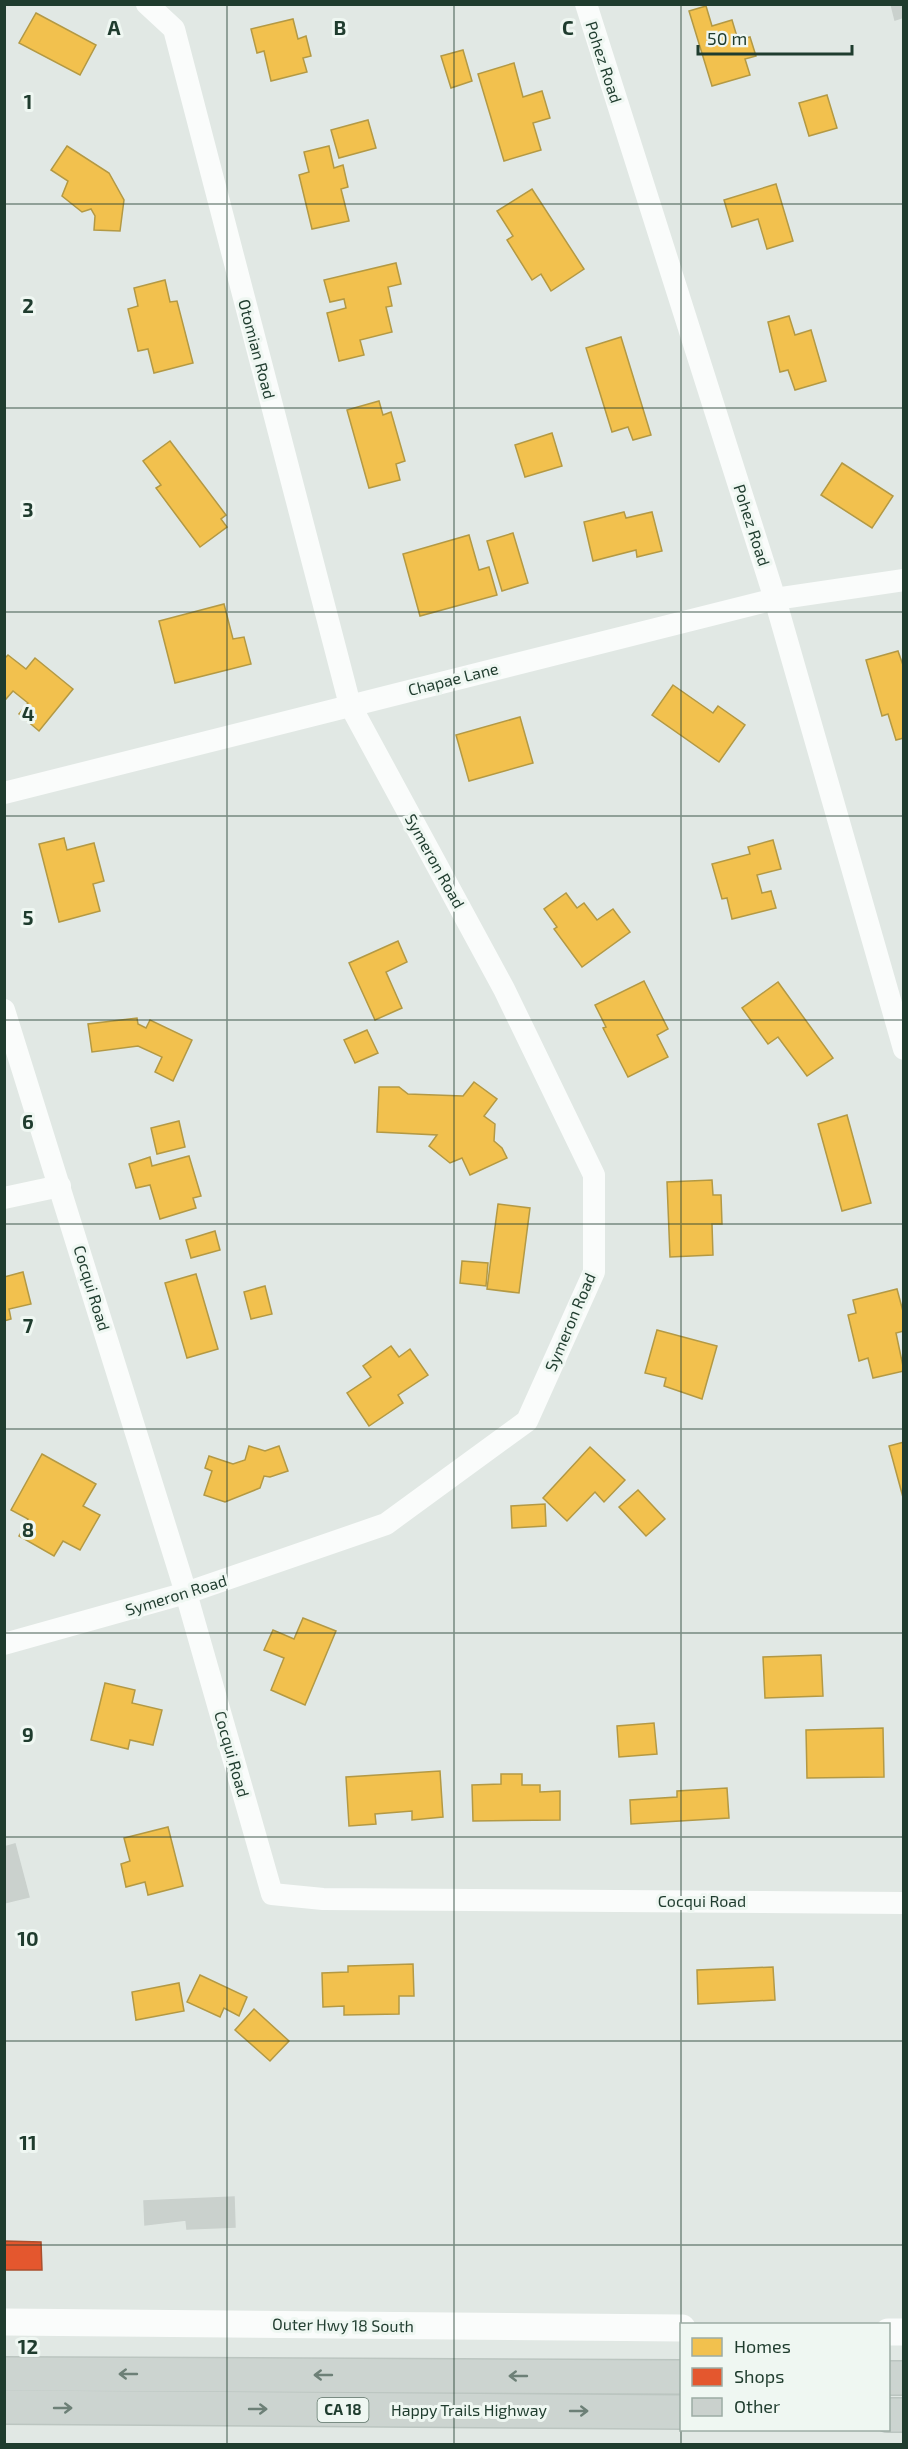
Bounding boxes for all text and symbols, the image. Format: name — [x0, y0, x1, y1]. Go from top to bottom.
text: A — [107, 15, 121, 39]
text: B — [334, 15, 346, 39]
text: C — [562, 15, 574, 39]
scale bar — [698, 18, 852, 56]
street label: Pohez Road — [582, 19, 627, 105]
text: 50 m — [707, 27, 747, 49]
text: 1 — [24, 89, 32, 113]
text: 2 — [22, 293, 34, 317]
street label: Otomian Road — [235, 297, 280, 401]
street label: Pohez Road — [730, 482, 775, 568]
text: 3 — [22, 497, 34, 521]
street label: Chapae Lane — [406, 658, 500, 699]
text: 4 — [22, 701, 35, 725]
street label: Symeron Road — [402, 810, 469, 911]
text: 5 — [22, 905, 34, 929]
text: 6 — [22, 1109, 34, 1133]
street label: Cocqui Road — [70, 1243, 115, 1333]
street label: Symeron Road — [540, 1270, 599, 1374]
text: 7 — [23, 1313, 34, 1337]
text: 8 — [22, 1517, 34, 1541]
street label: Symeron Road — [123, 1570, 229, 1619]
street label: Cocqui Road — [211, 1709, 254, 1799]
text: 9 — [22, 1722, 34, 1746]
street label: Cocqui Road — [658, 1891, 746, 1910]
text: 10 — [17, 1926, 39, 1950]
text: 11 — [19, 2130, 37, 2154]
street label: Outer Hwy 18 South — [272, 2314, 414, 2335]
legend — [680, 2323, 890, 2431]
text: 12 — [18, 2334, 38, 2358]
text: Homes — [734, 2335, 791, 2357]
text: Shops — [734, 2365, 784, 2387]
one-way arrow — [119, 2368, 139, 2380]
one-way arrow — [314, 2369, 334, 2381]
one-way arrow — [509, 2370, 529, 2382]
text: Other — [734, 2395, 780, 2417]
road number: CA 18 — [318, 2398, 368, 2422]
street label: Happy Trails Highway — [391, 2400, 548, 2419]
one-way arrow — [52, 2402, 72, 2413]
one-way arrow — [247, 2403, 267, 2415]
one-way arrow — [568, 2405, 588, 2417]

